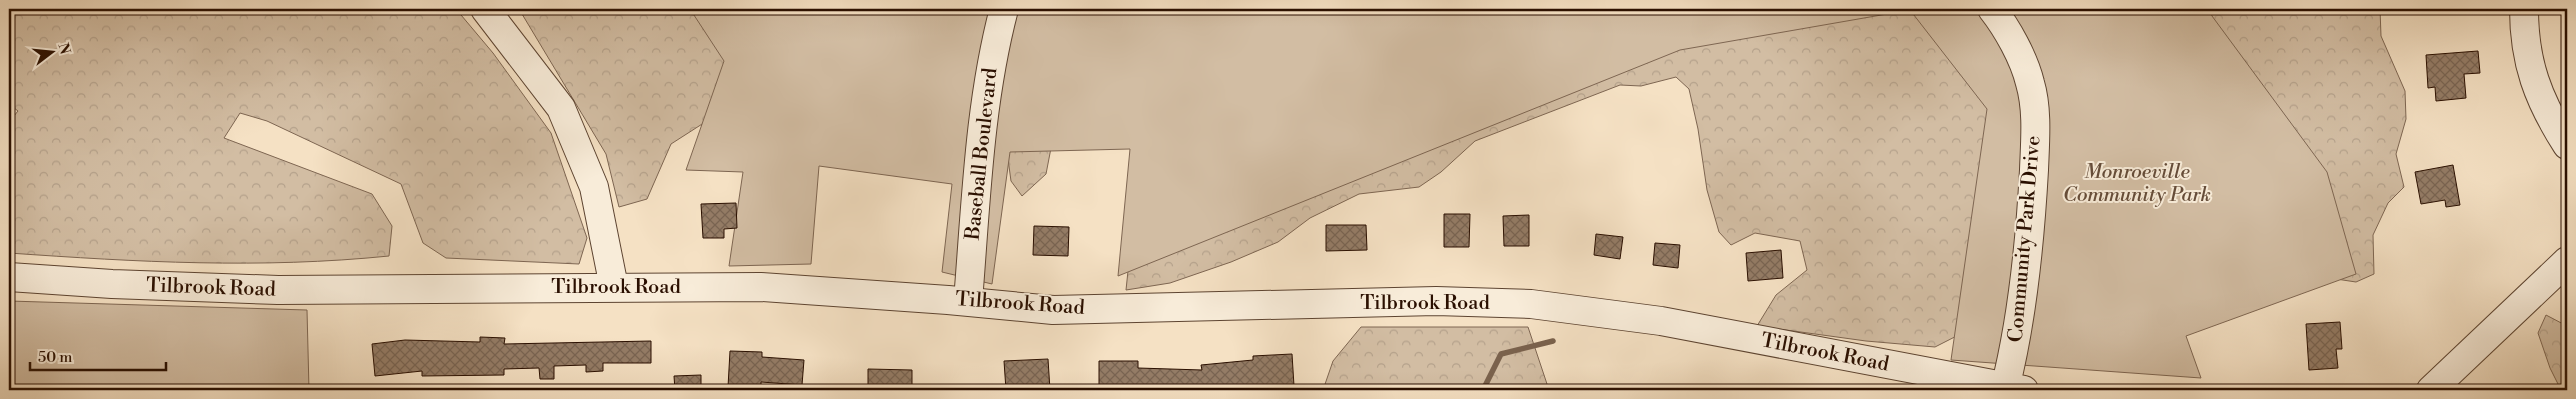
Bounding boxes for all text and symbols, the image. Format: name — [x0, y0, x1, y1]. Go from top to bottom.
north arrow — [28, 28, 78, 78]
text: N — [53, 41, 74, 56]
street label: Baseball Boulevard — [960, 66, 1004, 242]
street label: Community Park Drive — [2004, 135, 2046, 343]
park label: Monroeville Community Park — [2063, 160, 2211, 208]
street label: Tilbrook Road — [146, 273, 277, 303]
street label: Tilbrook Road — [551, 275, 681, 300]
street label: Tilbrook Road — [954, 287, 1086, 321]
street label: Tilbrook Road — [1360, 291, 1490, 316]
street label: Tilbrook Road — [1759, 328, 1892, 378]
scale bar — [30, 339, 166, 371]
text: 50 m — [38, 348, 72, 367]

